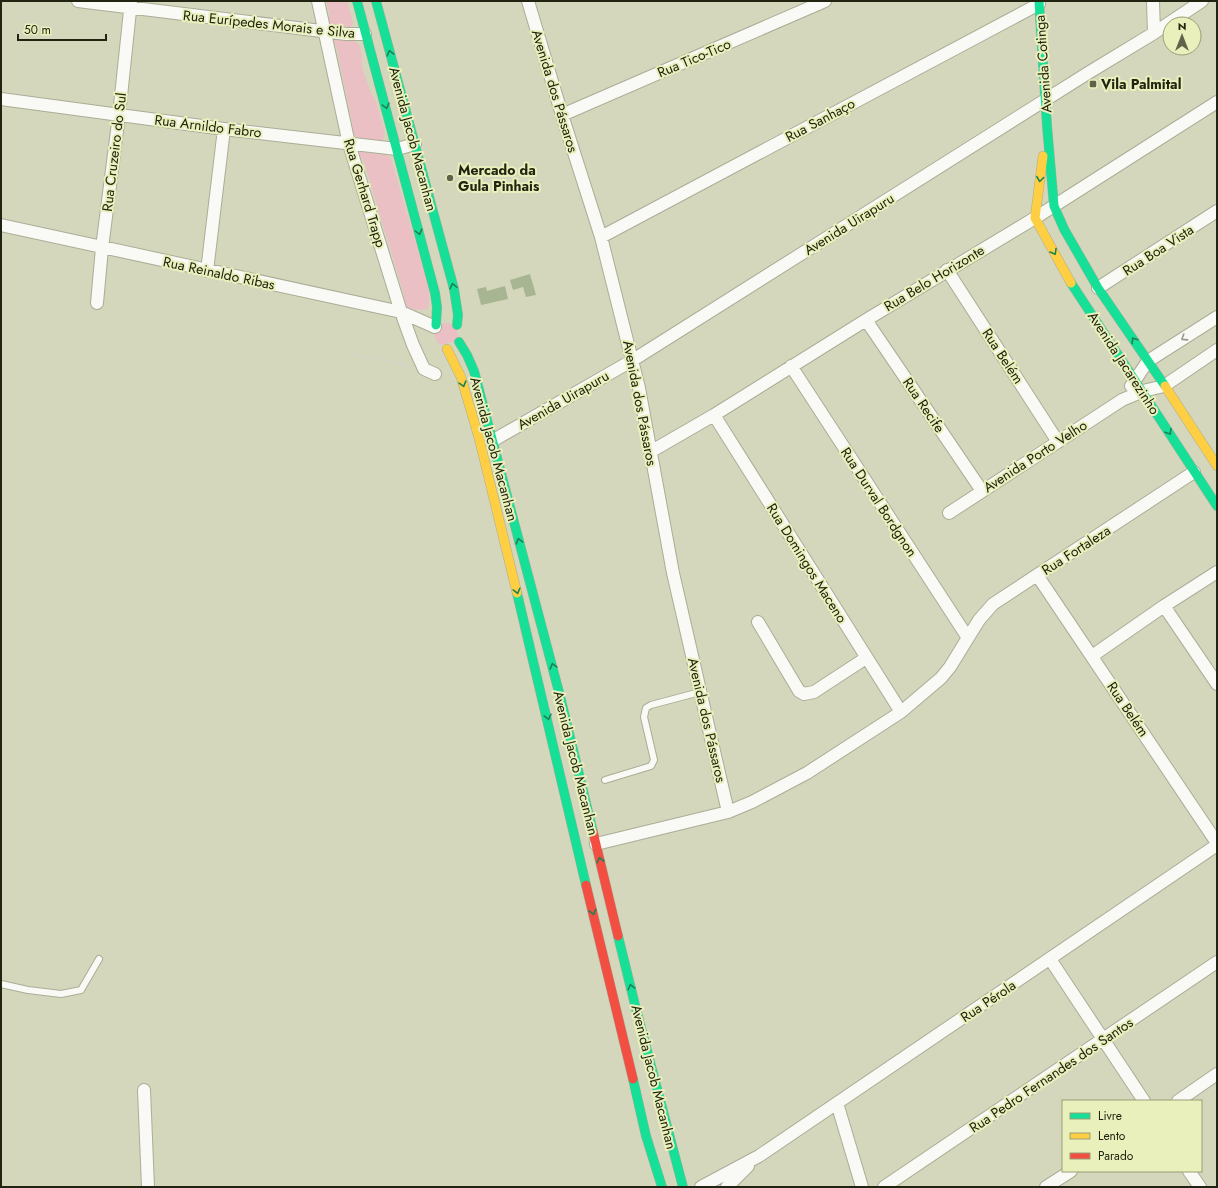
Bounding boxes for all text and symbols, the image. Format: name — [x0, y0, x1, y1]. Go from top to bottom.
street label: Rua Eurípedes Morais e Silva — [182, 5, 356, 43]
street label: Avenida Cotinga — [1030, 14, 1056, 114]
scale bar — [18, 16, 106, 42]
north arrow — [1162, 16, 1202, 56]
text: N — [1178, 18, 1186, 34]
text: 50 m — [24, 21, 51, 39]
street label: Avenida dos Pássaros — [527, 27, 583, 155]
street label: Rua Tico-Tico — [654, 33, 734, 82]
one-way arrow — [386, 50, 395, 57]
street label: Avenida Jacob Macanhan — [384, 65, 442, 213]
place label: Vila Palmital — [1100, 74, 1181, 94]
marker: Vila Palmital — [1088, 79, 1098, 89]
street label: Rua Cruzeiro do Sul — [97, 91, 131, 213]
street label: Rua Sanhaço — [782, 93, 859, 147]
one-way arrow — [381, 103, 389, 109]
street label: Rua Arnildo Fabro — [153, 110, 263, 143]
street label: Rua Gerhard Trapp — [339, 136, 391, 250]
place label: Mercado da Gula Pinhais — [458, 160, 540, 196]
marker: Mercado da Gula Pinhais — [445, 173, 455, 183]
one-way arrow — [1036, 176, 1045, 182]
street label: Avenida Uirapuru — [800, 188, 898, 260]
street label: Rua Boa Vista — [1119, 220, 1197, 280]
one-way arrow — [414, 229, 422, 235]
street label: Rua Belo Horizonte — [880, 240, 988, 316]
one-way arrow — [1049, 248, 1056, 255]
street label: Rua Reinaldo Ribas — [161, 251, 277, 295]
one-way arrow — [450, 283, 458, 290]
street label: Avenida Jacarezinho — [1083, 308, 1165, 419]
street label: Rua Belém — [978, 324, 1028, 388]
one-way arrow — [1181, 333, 1188, 340]
one-way arrow — [1131, 337, 1139, 344]
street label: Avenida dos Pássaros — [618, 339, 662, 468]
street label: Avenida Uirapuru — [513, 366, 613, 434]
street label: Rua Recife — [898, 373, 950, 437]
street label: Avenida Jacob Macanhan — [465, 375, 523, 523]
one-way arrow — [458, 380, 467, 387]
street label: Avenida Porto Velho — [979, 415, 1091, 497]
one-way arrow — [1164, 428, 1171, 435]
street label: Rua Durval Bordgnon — [836, 443, 922, 561]
street label: Rua Domingos Maceno — [762, 499, 852, 627]
street label: Rua Fortaleza — [1038, 520, 1114, 580]
one-way arrow — [515, 537, 524, 544]
one-way arrow — [512, 588, 520, 594]
street label: Avenida dos Pássaros — [683, 656, 731, 785]
one-way arrow — [549, 663, 557, 669]
street label: Rua Belém — [1102, 678, 1154, 740]
street label: Avenida Jacob Macanhan — [548, 689, 604, 837]
one-way arrow — [543, 714, 551, 720]
one-way arrow — [596, 857, 604, 864]
one-way arrow — [589, 909, 597, 915]
street label: Rua Pérola — [956, 975, 1020, 1027]
one-way arrow — [627, 983, 635, 990]
street label: Avenida Jacob Macanhan — [626, 1003, 682, 1151]
street label: Rua Pedro Fernandes dos Santos — [965, 1012, 1137, 1138]
legend — [1062, 1100, 1202, 1172]
text: Livre — [1098, 1107, 1122, 1125]
text: Lento — [1098, 1127, 1126, 1145]
text: Parado — [1098, 1147, 1134, 1165]

